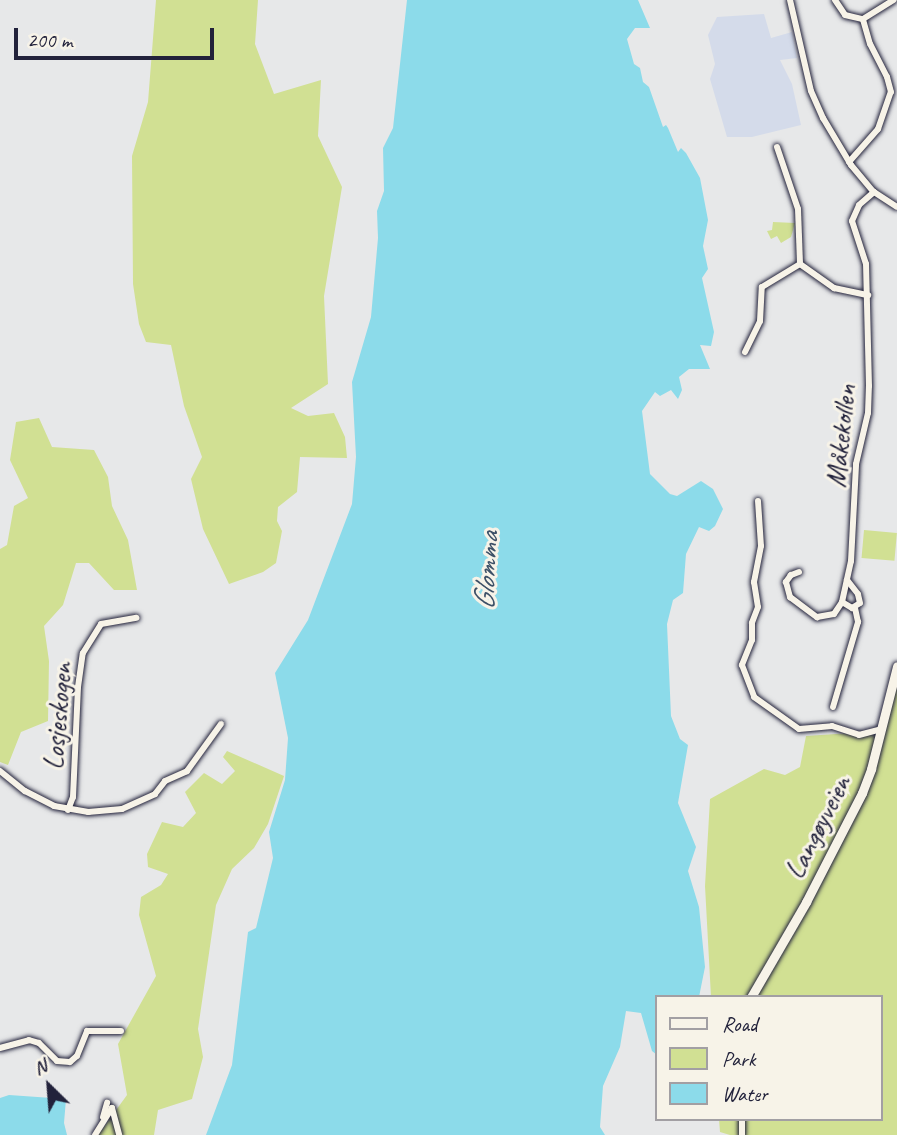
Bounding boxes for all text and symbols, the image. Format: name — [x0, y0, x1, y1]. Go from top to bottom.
scale bar — [18, 14, 217, 58]
text: 200 m — [27, 27, 72, 53]
street label: Måkekollen — [819, 383, 863, 489]
water label: Glomma — [465, 531, 507, 611]
street label: Losjeskogen — [37, 661, 79, 771]
street label: Langøyveien — [778, 770, 858, 884]
legend — [656, 995, 883, 1121]
text: Road — [722, 1011, 757, 1037]
text: Park — [722, 1046, 755, 1072]
north arrow — [14, 1051, 84, 1121]
text: N — [30, 1054, 51, 1080]
text: Water — [722, 1081, 768, 1107]

